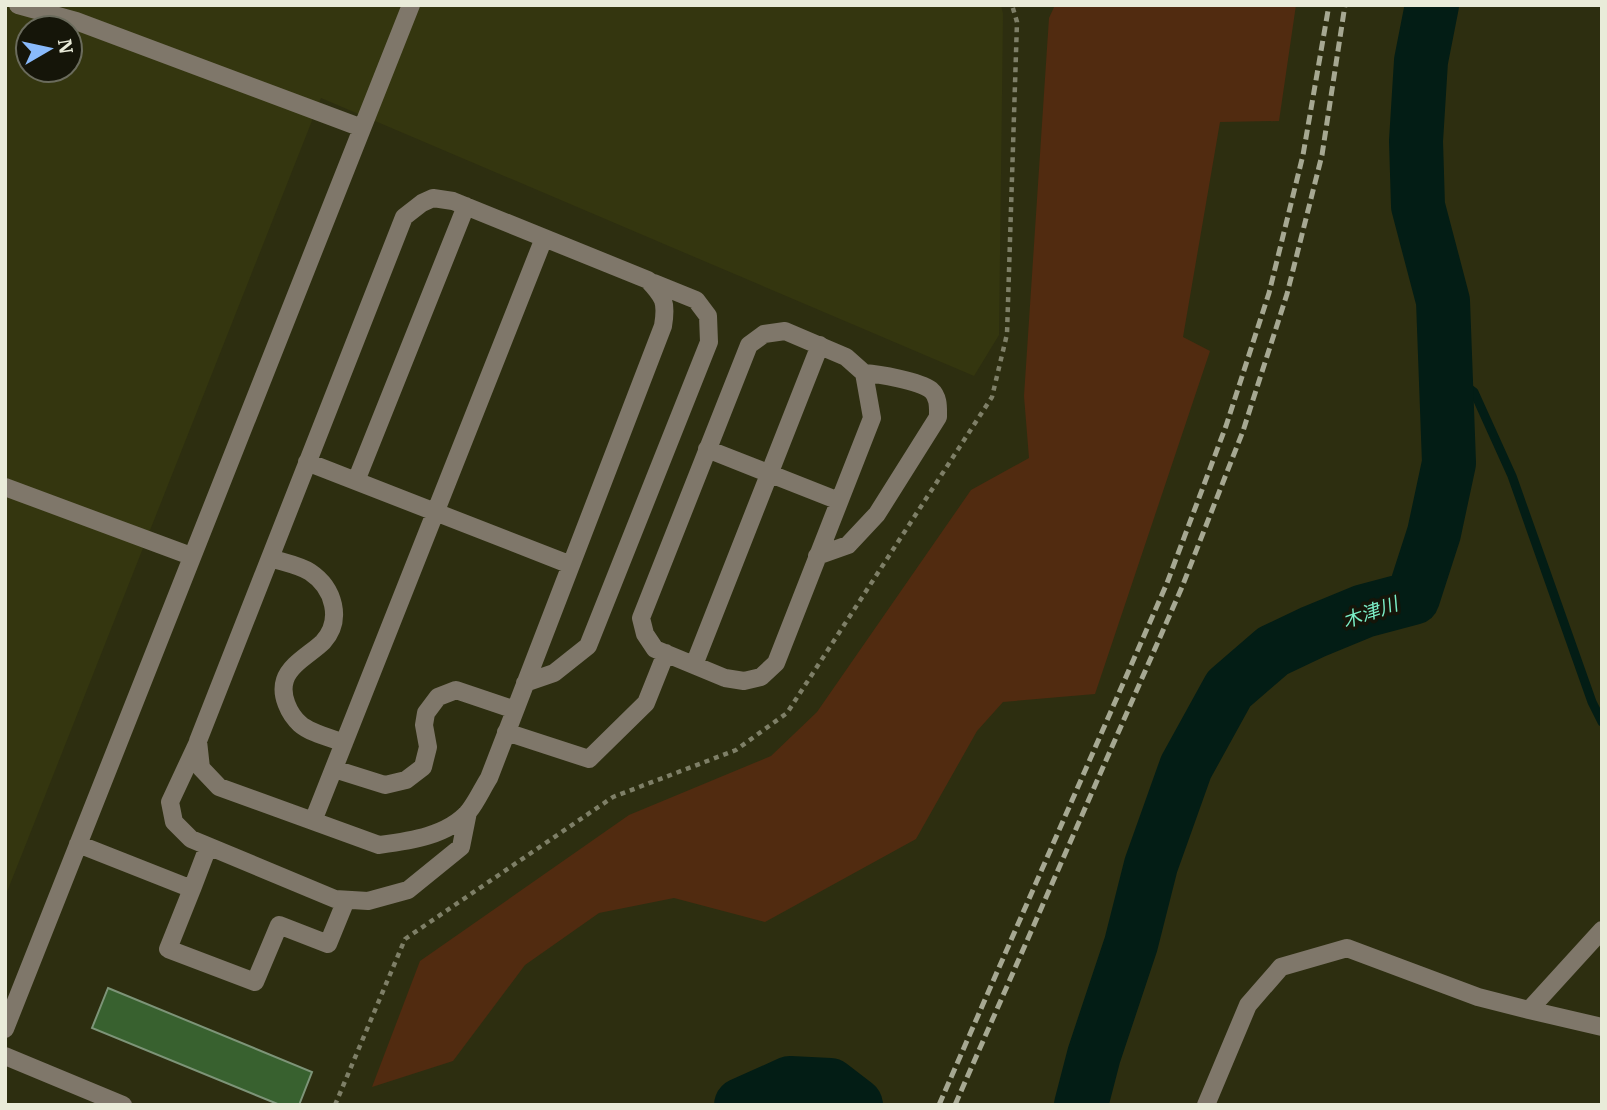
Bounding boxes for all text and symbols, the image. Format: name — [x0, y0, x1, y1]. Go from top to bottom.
north arrow — [14, 14, 84, 84]
text: N — [53, 37, 79, 56]
water label: 木津川 — [1339, 591, 1403, 633]

